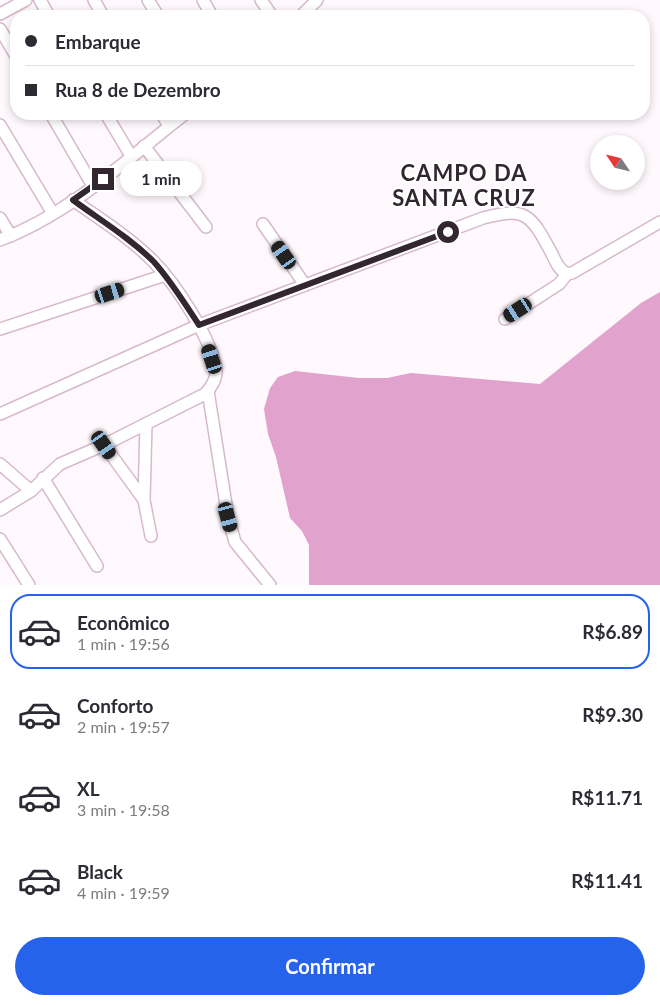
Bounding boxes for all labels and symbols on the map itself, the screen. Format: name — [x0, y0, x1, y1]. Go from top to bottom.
north arrow — [590, 135, 645, 190]
district label: CAMPO DA SANTA CRUZ — [392, 159, 536, 211]
callout: 1 min — [120, 162, 203, 196]
route end — [92, 168, 114, 190]
route start — [437, 221, 459, 243]
car — [269, 238, 298, 272]
car — [93, 281, 126, 305]
car — [501, 296, 534, 324]
car — [200, 342, 223, 376]
car — [89, 428, 118, 462]
car — [216, 501, 239, 533]

